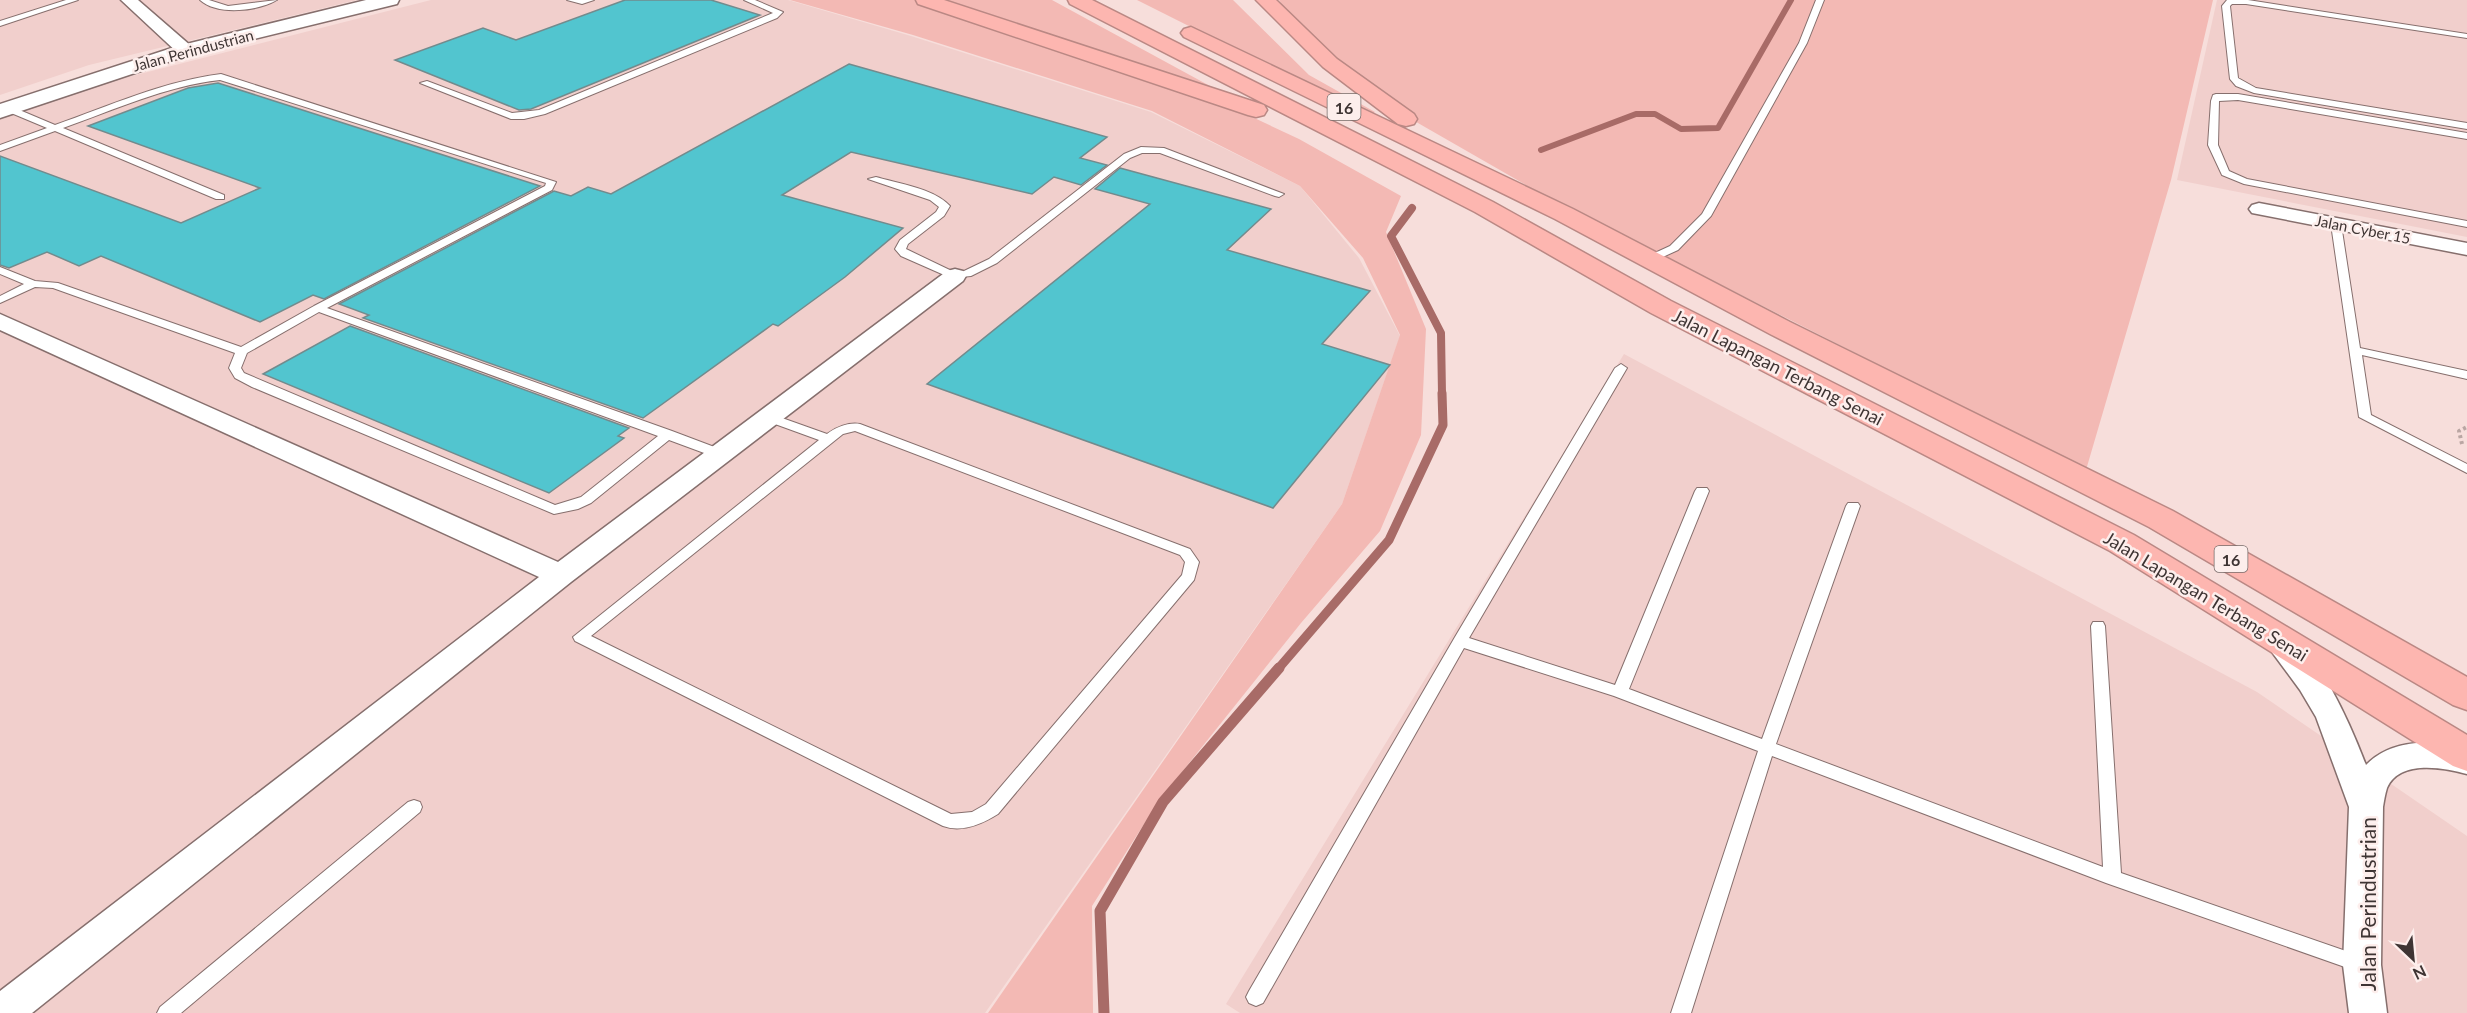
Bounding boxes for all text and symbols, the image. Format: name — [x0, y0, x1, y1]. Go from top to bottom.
street label: Jalan Perindustrian — [131, 25, 255, 75]
road number: 16 — [1328, 94, 1360, 120]
street label: Jalan Cyber 15 — [2314, 211, 2412, 247]
street label: Jalan Lapangan Terbang Senai — [1669, 304, 1887, 430]
street label: Jalan Lapangan Terbang Senai — [2100, 526, 2312, 666]
road number: 16 — [2214, 546, 2248, 572]
street label: Jalan Perindustrian — [2355, 817, 2380, 991]
north arrow — [2383, 929, 2443, 989]
text: N — [2410, 962, 2429, 984]

